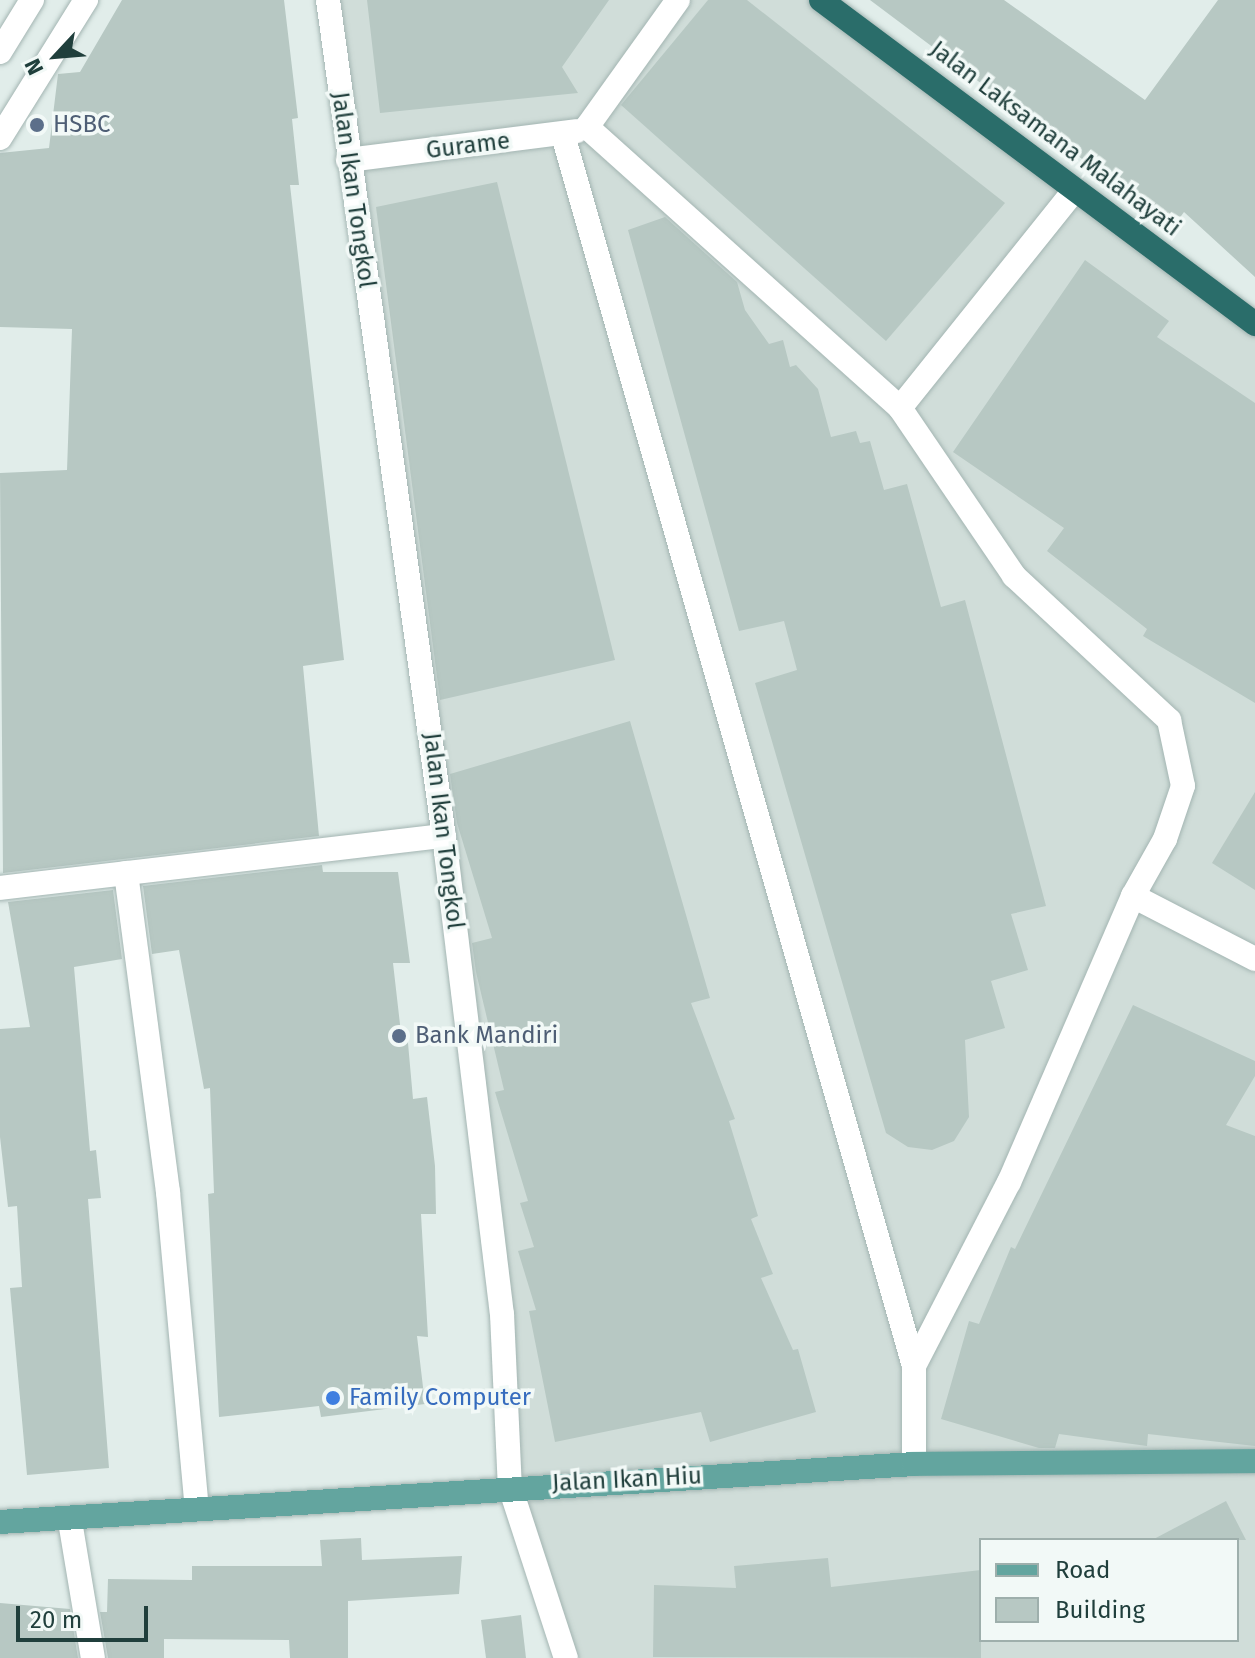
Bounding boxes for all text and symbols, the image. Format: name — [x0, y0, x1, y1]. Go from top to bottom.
north arrow — [16, 16, 96, 96]
street label: Jalan Laksamana Malahayati — [924, 35, 1186, 243]
text: N — [19, 54, 49, 79]
street label: Jalan Ikan Tongkol — [325, 90, 381, 290]
place label: HSBC — [53, 111, 110, 139]
marker: HSBC — [28, 116, 46, 134]
street label: Gurame — [424, 127, 512, 165]
street label: Jalan Ikan Tongkol — [417, 731, 469, 931]
place label: Bank Mandiri — [415, 1022, 558, 1050]
marker: Bank Mandiri — [390, 1027, 408, 1045]
place label: Family Computer — [349, 1384, 531, 1412]
marker: Family Computer — [324, 1389, 342, 1407]
street label: Jalan Ikan Hiu — [551, 1462, 703, 1498]
legend — [979, 1538, 1239, 1642]
text: Road — [1055, 1556, 1110, 1584]
scale bar — [20, 1590, 152, 1640]
text: Building — [1055, 1596, 1145, 1624]
text: 20 m — [30, 1606, 82, 1634]

